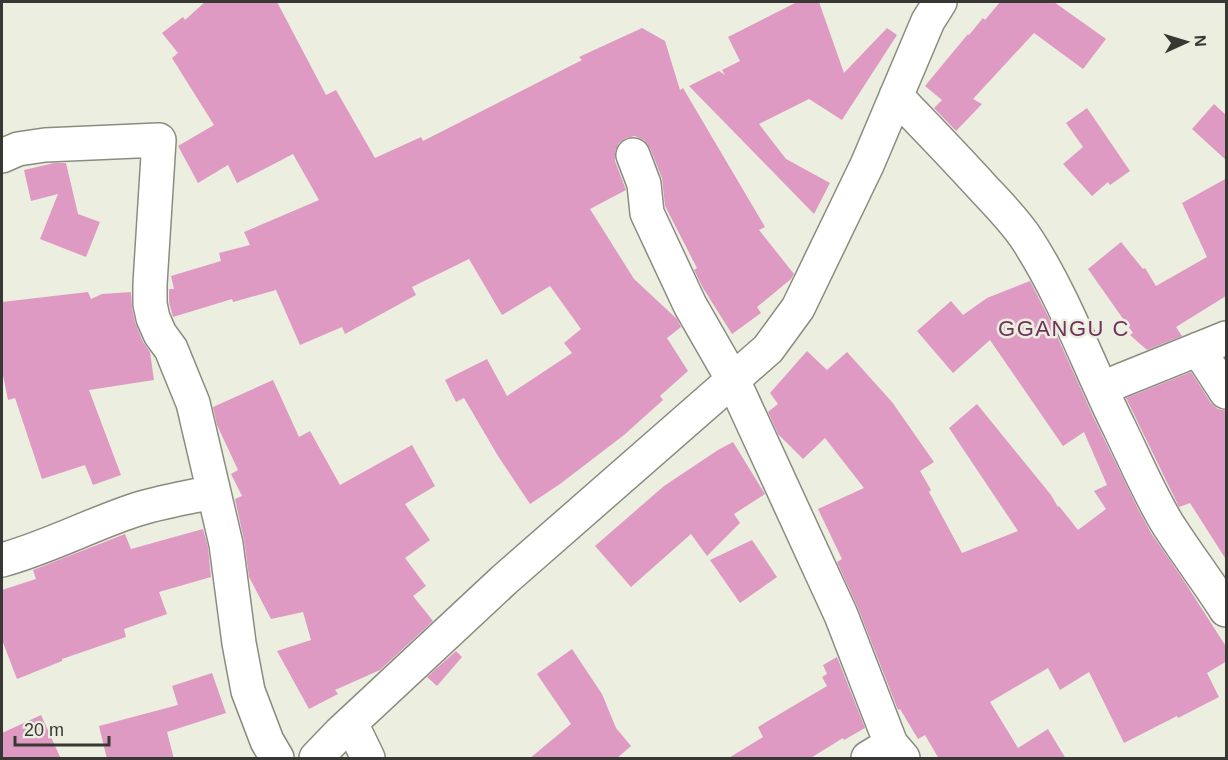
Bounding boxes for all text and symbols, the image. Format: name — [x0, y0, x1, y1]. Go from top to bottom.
north arrow — [1156, 12, 1216, 72]
text: N — [1192, 35, 1209, 47]
district label: GGANGU C — [998, 316, 1130, 341]
scale bar — [15, 709, 110, 747]
text: 20 m — [24, 720, 64, 740]

